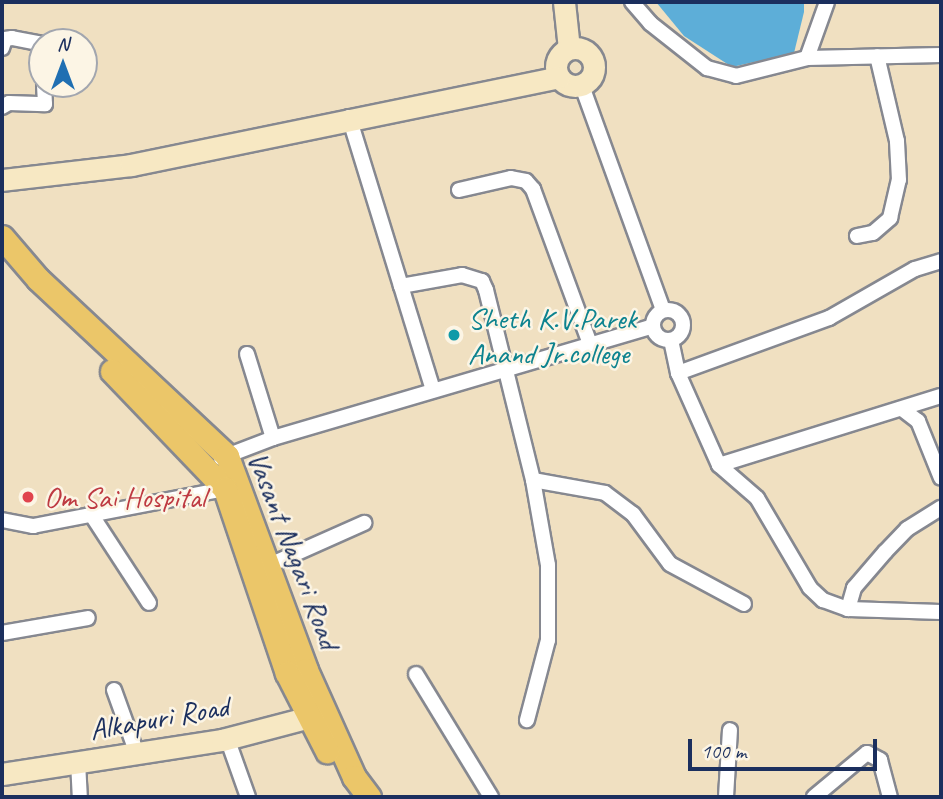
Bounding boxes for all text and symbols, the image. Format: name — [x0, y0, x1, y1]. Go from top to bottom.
north arrow — [28, 28, 98, 98]
text: N — [57, 32, 69, 56]
place label: Sheth K.V.Parek Anand Jr.college — [468, 300, 637, 370]
marker: Sheth K.V.Parek Anand Jr.college — [446, 327, 462, 343]
street label: Vasant Nagari Road — [240, 447, 348, 653]
place label: Om Sai Hospital — [44, 479, 206, 515]
marker: Om Sai Hospital — [18, 487, 38, 507]
street label: Alkapuri Road — [87, 688, 231, 748]
scale bar — [691, 726, 880, 770]
text: 100 m — [701, 738, 746, 764]

